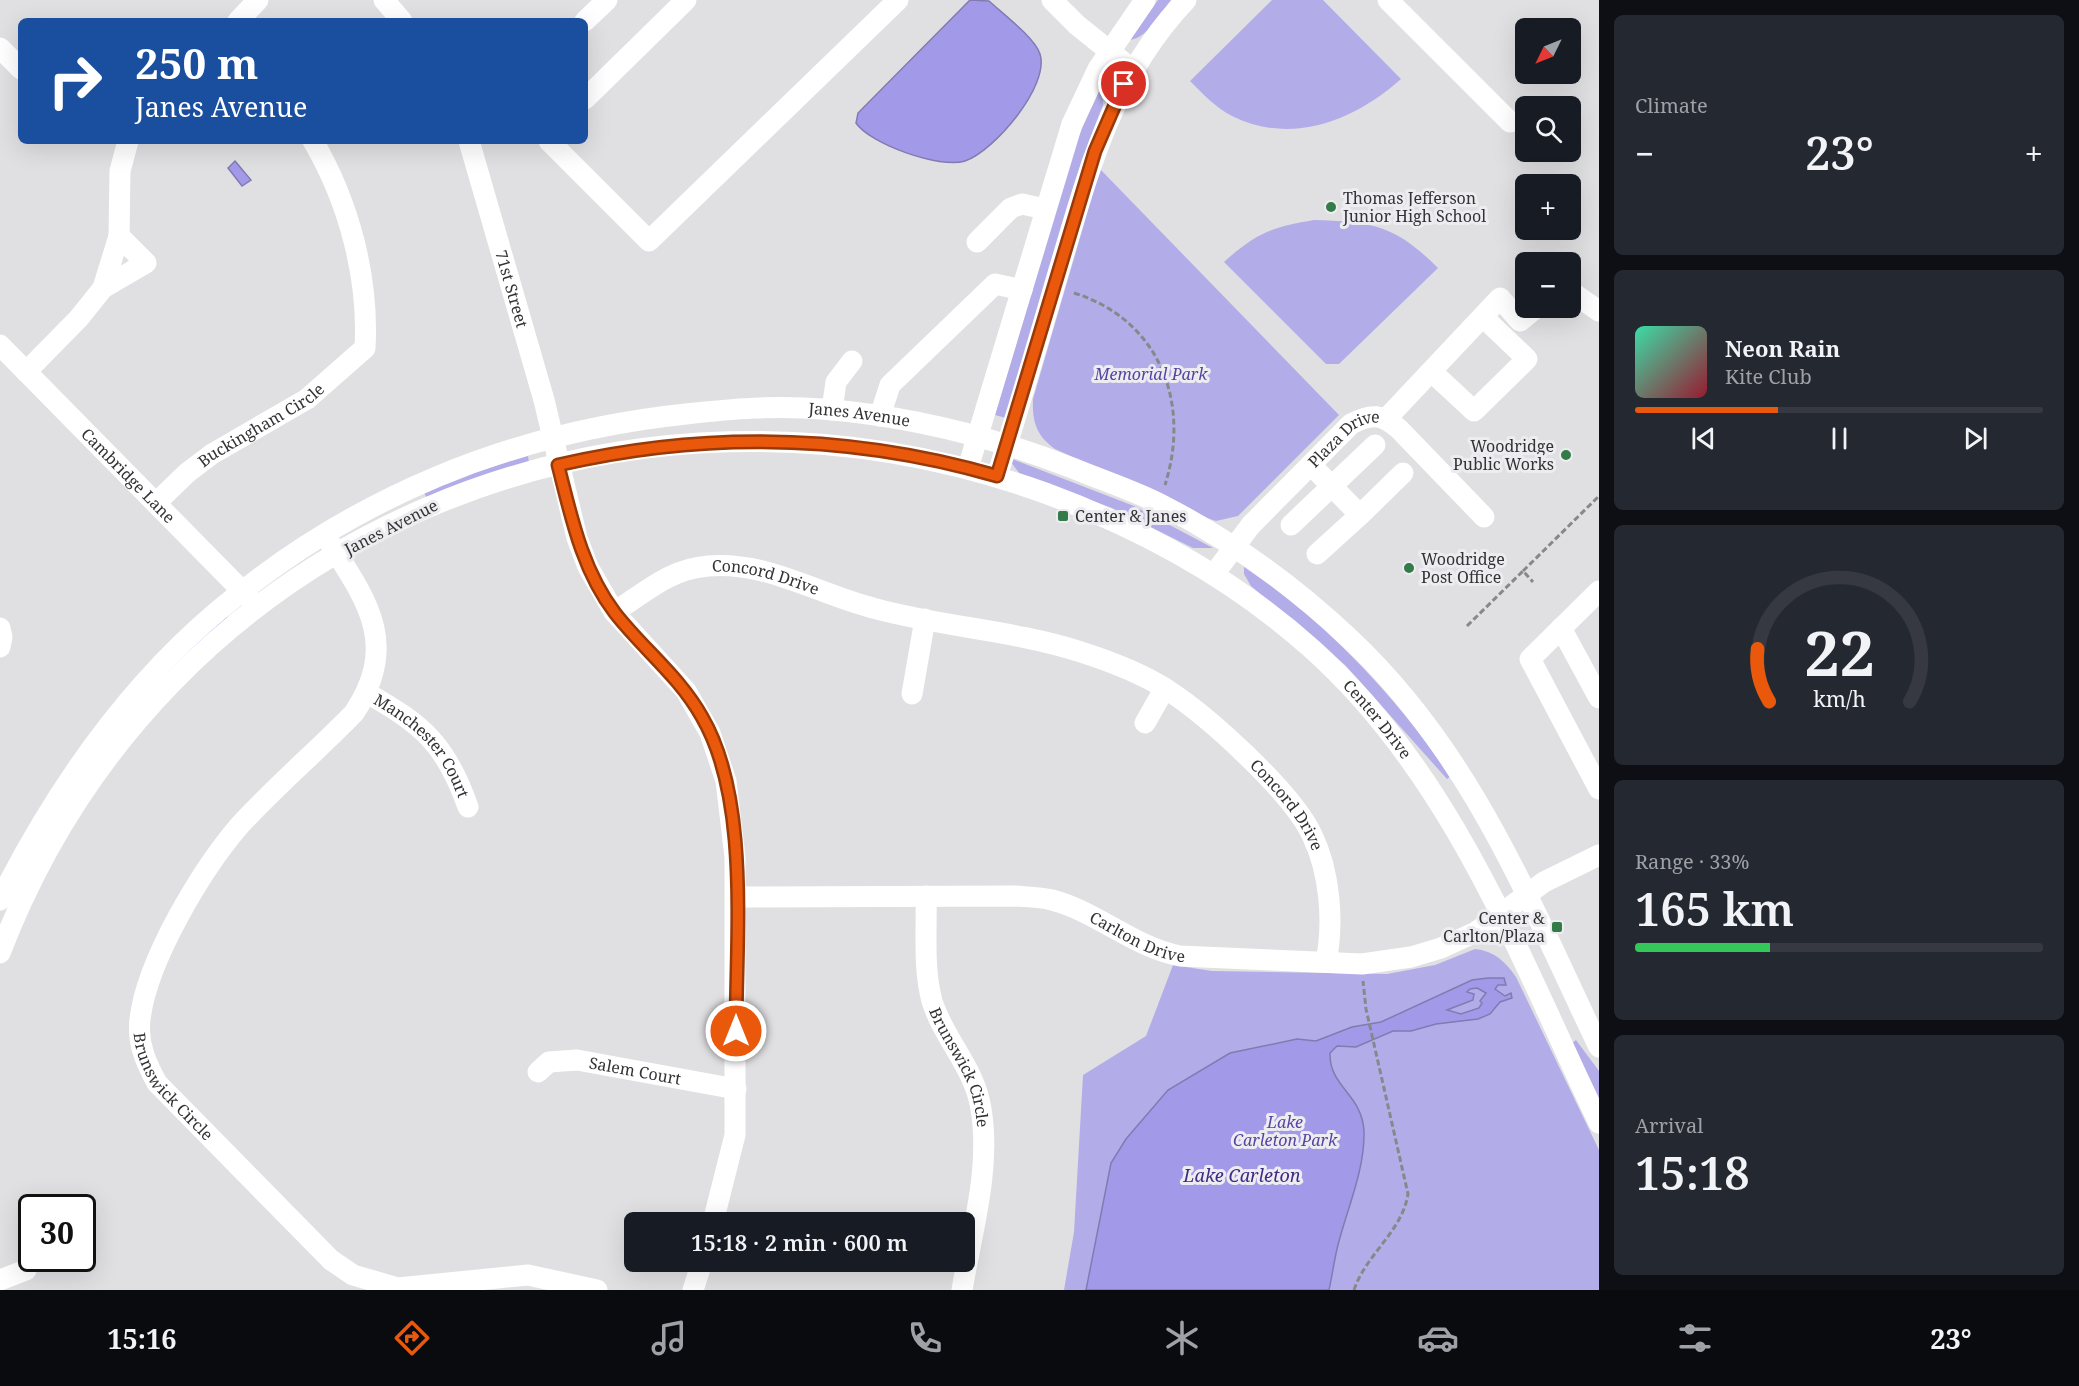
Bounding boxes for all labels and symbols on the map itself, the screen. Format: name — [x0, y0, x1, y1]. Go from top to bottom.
north arrow — [1515, 18, 1581, 84]
pin — [1098, 58, 1149, 109]
place label: Thomas Jefferson Junior High School — [1342, 187, 1486, 227]
marker: Thomas Jefferson Junior High School — [1324, 200, 1338, 214]
street label: 71st Street — [490, 248, 534, 331]
park label: Memorial Park — [1094, 363, 1208, 385]
street label: Buckingham Circle — [193, 378, 329, 472]
street label: Janes Avenue — [807, 397, 912, 432]
street label: Plaza Drive — [1303, 405, 1380, 472]
street label: Cambridge Lane — [77, 423, 180, 528]
place label: Woodridge Public Works — [1453, 435, 1554, 475]
marker: Woodridge Public Works — [1559, 448, 1573, 462]
street label: Janes Avenue — [340, 494, 442, 560]
place label: Center & Janes — [1075, 505, 1186, 527]
marker: Center & Janes — [1056, 509, 1070, 523]
place label: Woodridge Post Office — [1421, 548, 1505, 588]
street label: Concord Drive — [712, 554, 822, 600]
marker: Woodridge Post Office — [1402, 561, 1416, 575]
street label: Center Drive — [1338, 675, 1417, 763]
street label: Manchester Court — [370, 689, 475, 801]
street label: Concord Drive — [1245, 754, 1328, 854]
street label: Carlton Drive — [1086, 906, 1185, 967]
place label: Center & Carlton/Plaza — [1443, 907, 1545, 947]
marker: Center & Carlton/Plaza — [1550, 920, 1564, 934]
position arrow — [704, 999, 768, 1063]
street label: Brunswick Circle — [924, 1004, 994, 1128]
street label: Brunswick Circle — [128, 1031, 218, 1145]
street label: Salem Court — [587, 1051, 683, 1090]
park label: Lake Carleton Park — [1233, 1111, 1338, 1151]
water label: Lake Carleton — [1182, 1163, 1301, 1187]
speed limit sign: 30 — [18, 1194, 96, 1272]

